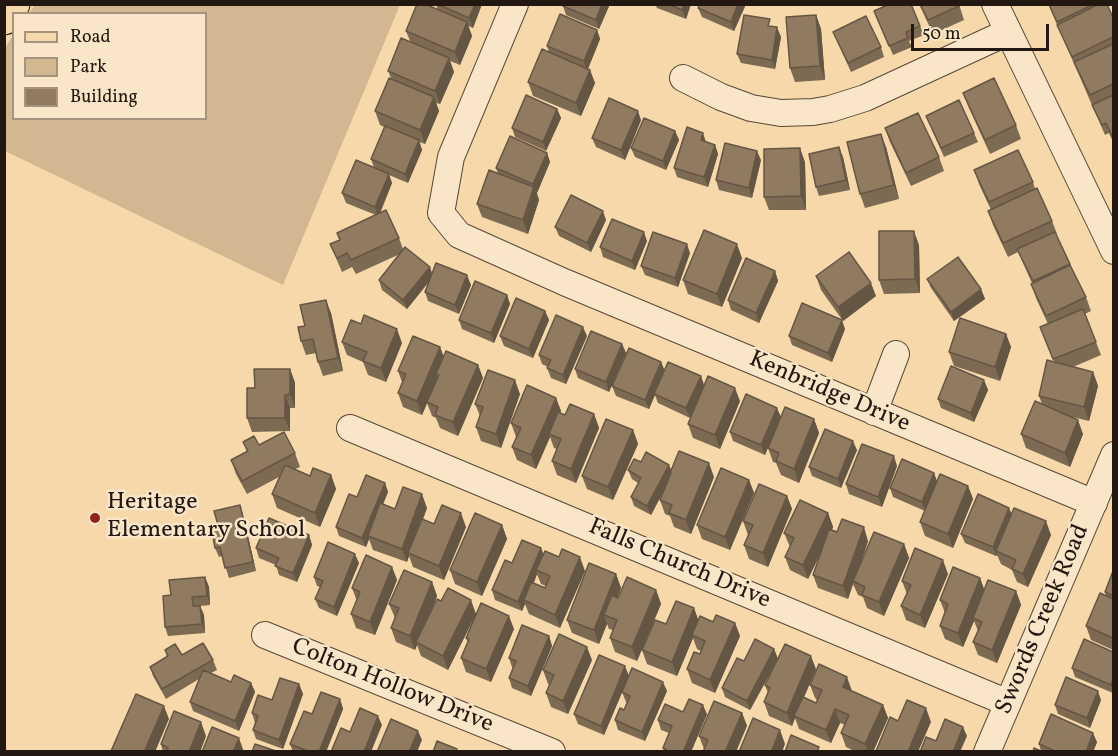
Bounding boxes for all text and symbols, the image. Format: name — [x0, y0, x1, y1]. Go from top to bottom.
legend — [12, 12, 207, 120]
scale bar — [914, 12, 1052, 50]
text: 50 m — [922, 22, 961, 47]
text: Road — [70, 25, 111, 50]
text: Park — [70, 55, 107, 80]
text: Building — [70, 85, 138, 110]
street label: Kenbridge Drive — [744, 346, 914, 440]
place label: Heritage Elementary School — [107, 490, 305, 546]
marker: Heritage Elementary School — [88, 511, 102, 525]
street label: Falls Church Drive — [584, 514, 774, 616]
street label: Swords Creek Road — [991, 521, 1097, 719]
street label: Colton Hollow Drive — [287, 633, 497, 741]

